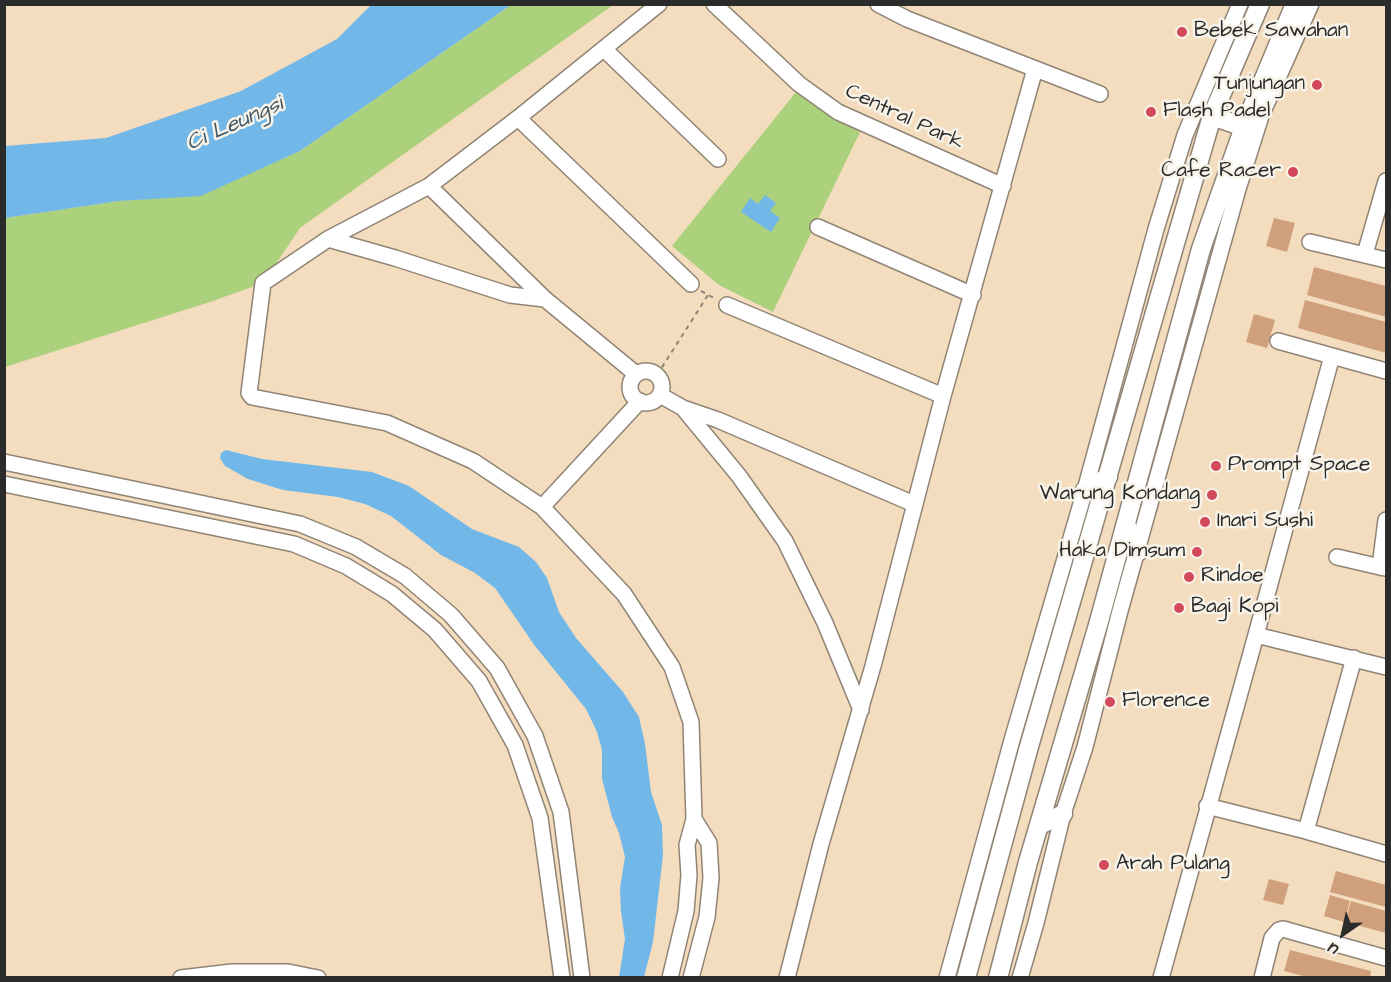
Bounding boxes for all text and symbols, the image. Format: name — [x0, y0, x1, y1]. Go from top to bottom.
place label: Bebek Sawahan — [1194, 19, 1348, 45]
marker: Bebek Sawahan — [1175, 25, 1189, 39]
place label: Tunjungan — [1214, 72, 1305, 98]
marker: Tunjungan — [1310, 78, 1324, 92]
street label: Central Park — [841, 80, 967, 156]
water label: Ci Leungsi — [183, 92, 287, 158]
place label: Flash Padel — [1163, 99, 1270, 125]
marker: Flash Padel — [1144, 105, 1158, 119]
place label: Cafe Racer — [1161, 159, 1281, 185]
marker: Cafe Racer — [1286, 165, 1300, 179]
place label: Prompt Space — [1228, 453, 1370, 479]
marker: Prompt Space — [1209, 459, 1223, 473]
place label: Warung Kondang — [1040, 482, 1200, 508]
marker: Warung Kondang — [1205, 488, 1219, 502]
place label: Inari Sushi — [1217, 509, 1313, 535]
marker: Inari Sushi — [1198, 515, 1212, 529]
place label: Haka Dimsum — [1059, 539, 1185, 565]
marker: Haka Dimsum — [1190, 545, 1204, 559]
place label: Rindoe — [1201, 564, 1264, 590]
marker: Rindoe — [1182, 570, 1196, 584]
place label: Bagi Kopi — [1191, 595, 1278, 621]
marker: Bagi Kopi — [1172, 601, 1186, 615]
place label: Florence — [1122, 689, 1210, 715]
marker: Florence — [1103, 695, 1117, 709]
place label: Arah Pulang — [1116, 852, 1230, 878]
marker: Arah Pulang — [1097, 858, 1111, 872]
north arrow — [1313, 904, 1373, 964]
text: U — [1323, 937, 1343, 961]

